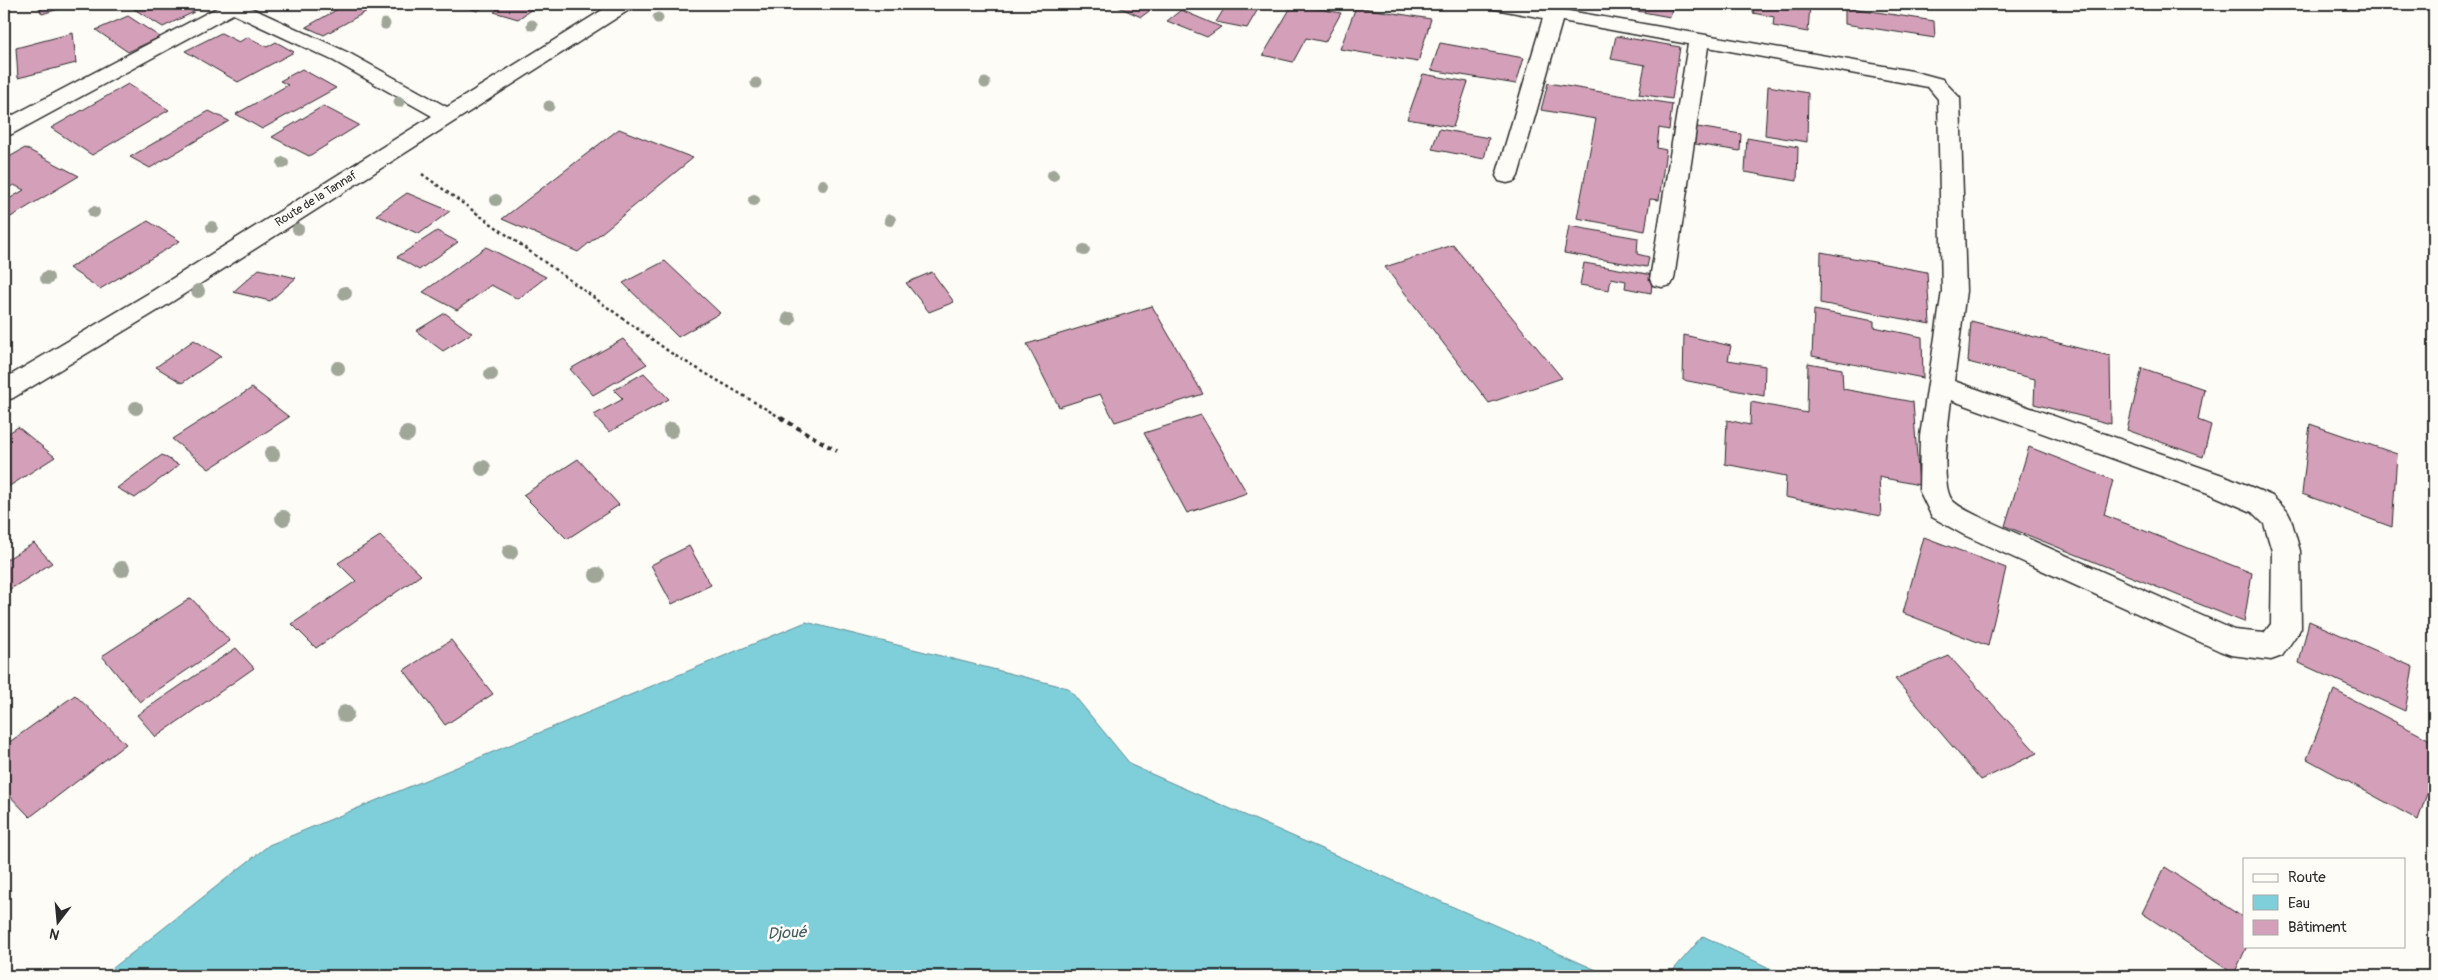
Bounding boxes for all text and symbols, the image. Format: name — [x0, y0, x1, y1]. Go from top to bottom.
street label: Route de la Tannaf — [272, 168, 360, 230]
legend — [2243, 858, 2406, 948]
text: Route — [2288, 868, 2326, 887]
text: Eau — [2288, 894, 2310, 913]
north arrow — [32, 898, 82, 948]
text: Bâtiment — [2288, 918, 2348, 937]
water label: Djoué — [767, 922, 808, 944]
text: N — [48, 925, 61, 943]

